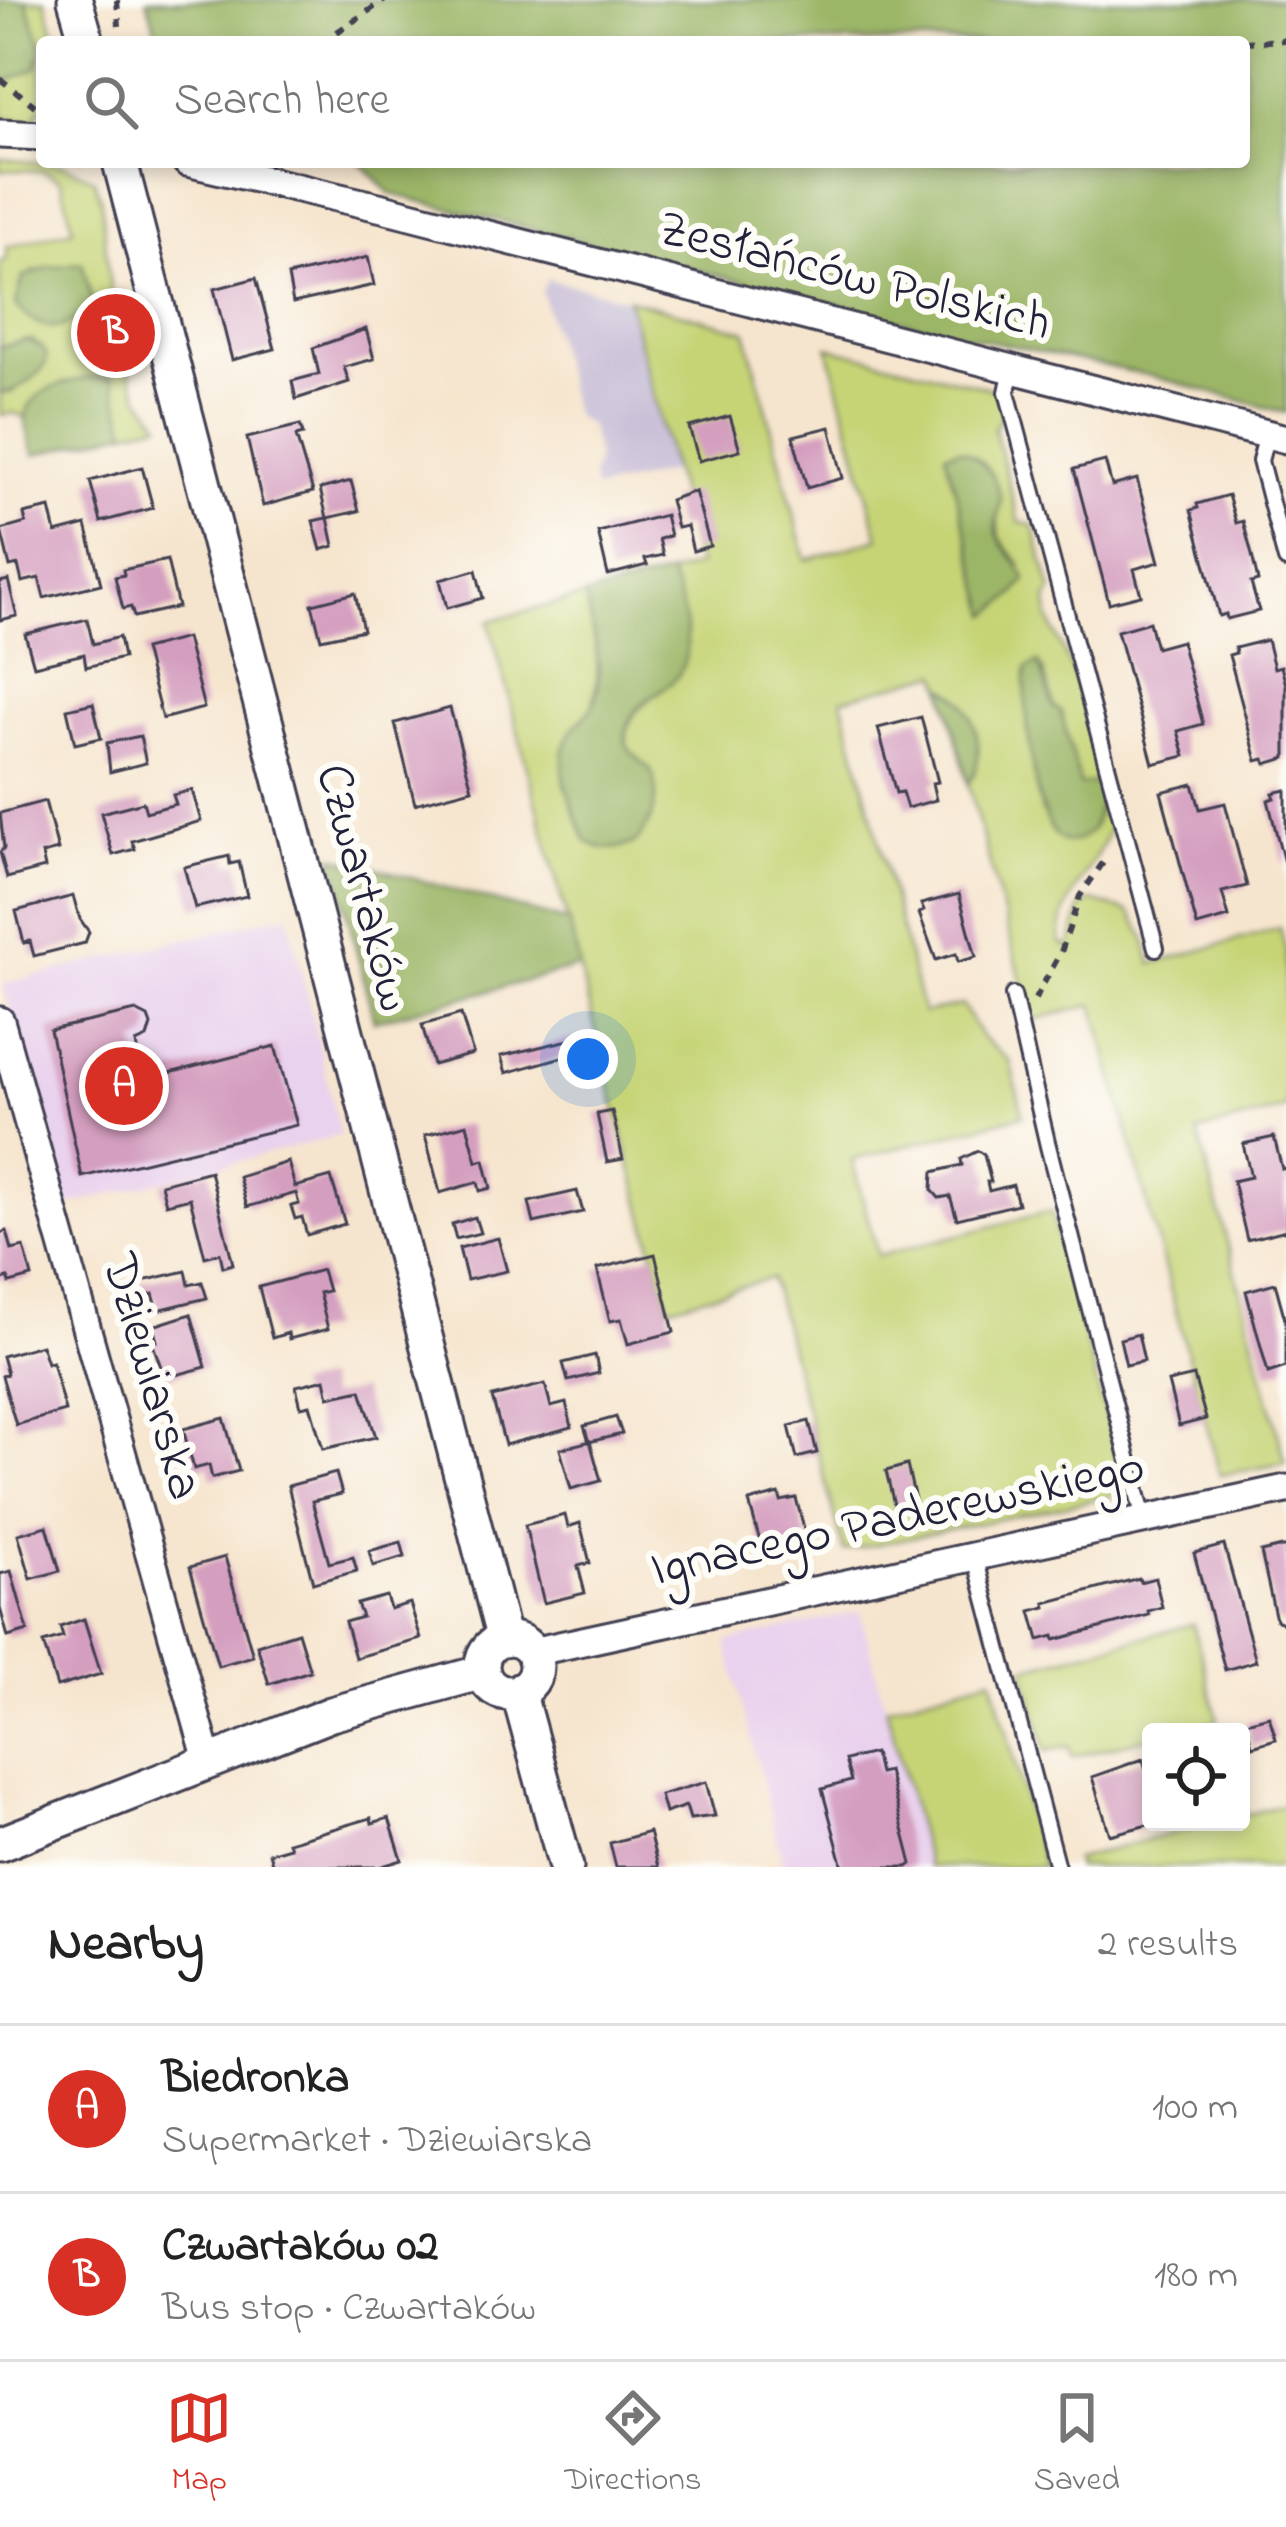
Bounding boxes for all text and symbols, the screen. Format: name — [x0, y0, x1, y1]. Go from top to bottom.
search box — [36, 36, 1250, 168]
icon: search — [78, 69, 144, 135]
text: Search here — [174, 69, 390, 135]
street label: Zesłańców Polskich — [650, 193, 1058, 363]
pin: B — [77, 288, 155, 378]
street label: Czwartaków — [293, 756, 431, 1020]
your location — [558, 1029, 618, 1089]
pin: A — [85, 1041, 163, 1131]
street label: Dziewiarska — [79, 1243, 221, 1509]
street label: Ignacego Paderewskiego — [644, 1431, 1152, 1609]
map controls — [1142, 1723, 1250, 1831]
button: locate — [1142, 1723, 1250, 1831]
text: Nearby — [48, 1908, 204, 1983]
text: 2 results — [1098, 1917, 1238, 1974]
text: Biedronka — [162, 2047, 349, 2113]
text: A — [75, 2080, 99, 2137]
text: 100 m — [1152, 2080, 1238, 2137]
text: Supermarket · Dziewiarska — [162, 2113, 592, 2170]
text: Czwartaków 02 — [162, 2215, 438, 2281]
text: B — [74, 2248, 100, 2305]
text: 180 m — [1154, 2248, 1238, 2305]
text: Bus stop · Czwartaków — [162, 2281, 536, 2338]
tab: Map — [166, 2385, 232, 2505]
tab: Directions — [564, 2385, 701, 2505]
tab: Saved — [1034, 2385, 1120, 2505]

